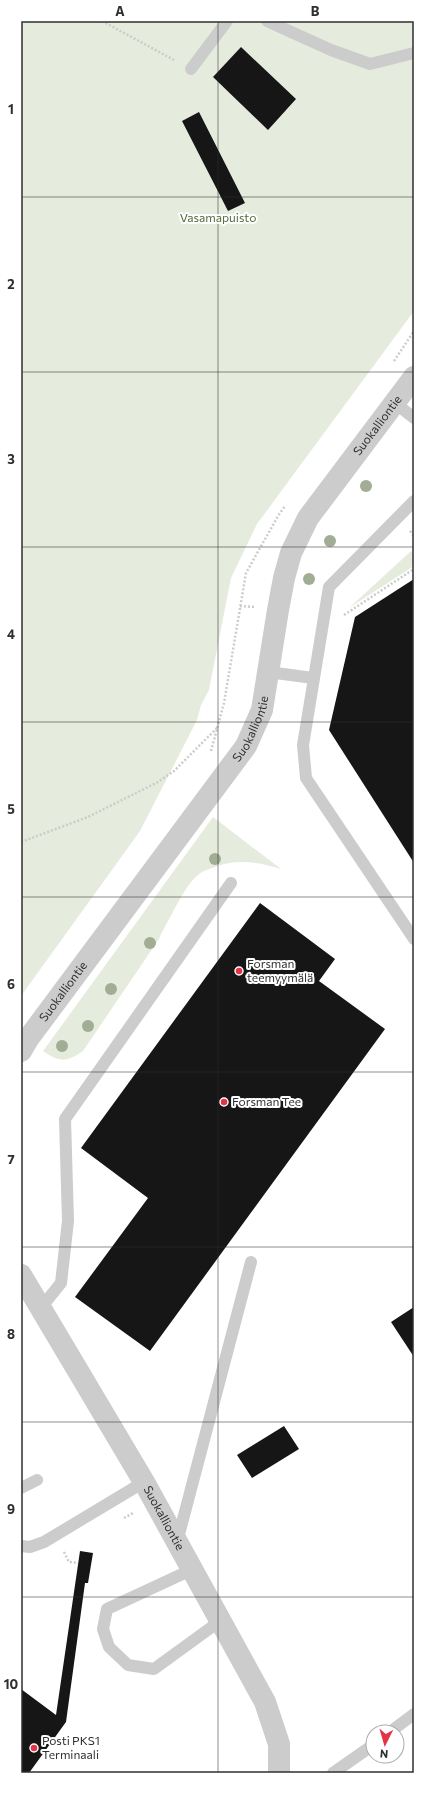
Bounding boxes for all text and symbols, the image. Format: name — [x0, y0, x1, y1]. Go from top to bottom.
text: A — [115, 3, 125, 19]
text: B — [311, 3, 320, 19]
text: 1 — [8, 101, 14, 117]
park label: Vasamapuisto — [180, 210, 256, 224]
text: 2 — [7, 276, 15, 292]
street label: Suokalliontie — [350, 392, 404, 458]
text: 3 — [7, 451, 15, 467]
text: 4 — [7, 626, 15, 642]
street label: Suokalliontie — [229, 695, 270, 764]
text: 5 — [7, 801, 15, 817]
place label: Forsman teemyymälä — [247, 956, 313, 984]
street label: Suokalliontie — [36, 958, 89, 1024]
marker: Forsman teemyymälä — [234, 966, 244, 976]
text: 6 — [7, 976, 15, 992]
place label: Forsman Tee — [232, 1094, 301, 1108]
marker: Forsman Tee — [219, 1097, 229, 1107]
text: 7 — [7, 1151, 15, 1167]
text: 8 — [7, 1326, 15, 1342]
street label: Suokalliontie — [141, 1483, 188, 1552]
text: 9 — [7, 1501, 15, 1517]
text: 10 — [4, 1676, 19, 1692]
north arrow — [365, 1724, 405, 1764]
place label: Posti PKS1 Terminaali — [42, 1733, 100, 1761]
marker: Posti PKS1 Terminaali — [29, 1743, 39, 1753]
text: N — [379, 1748, 389, 1761]

